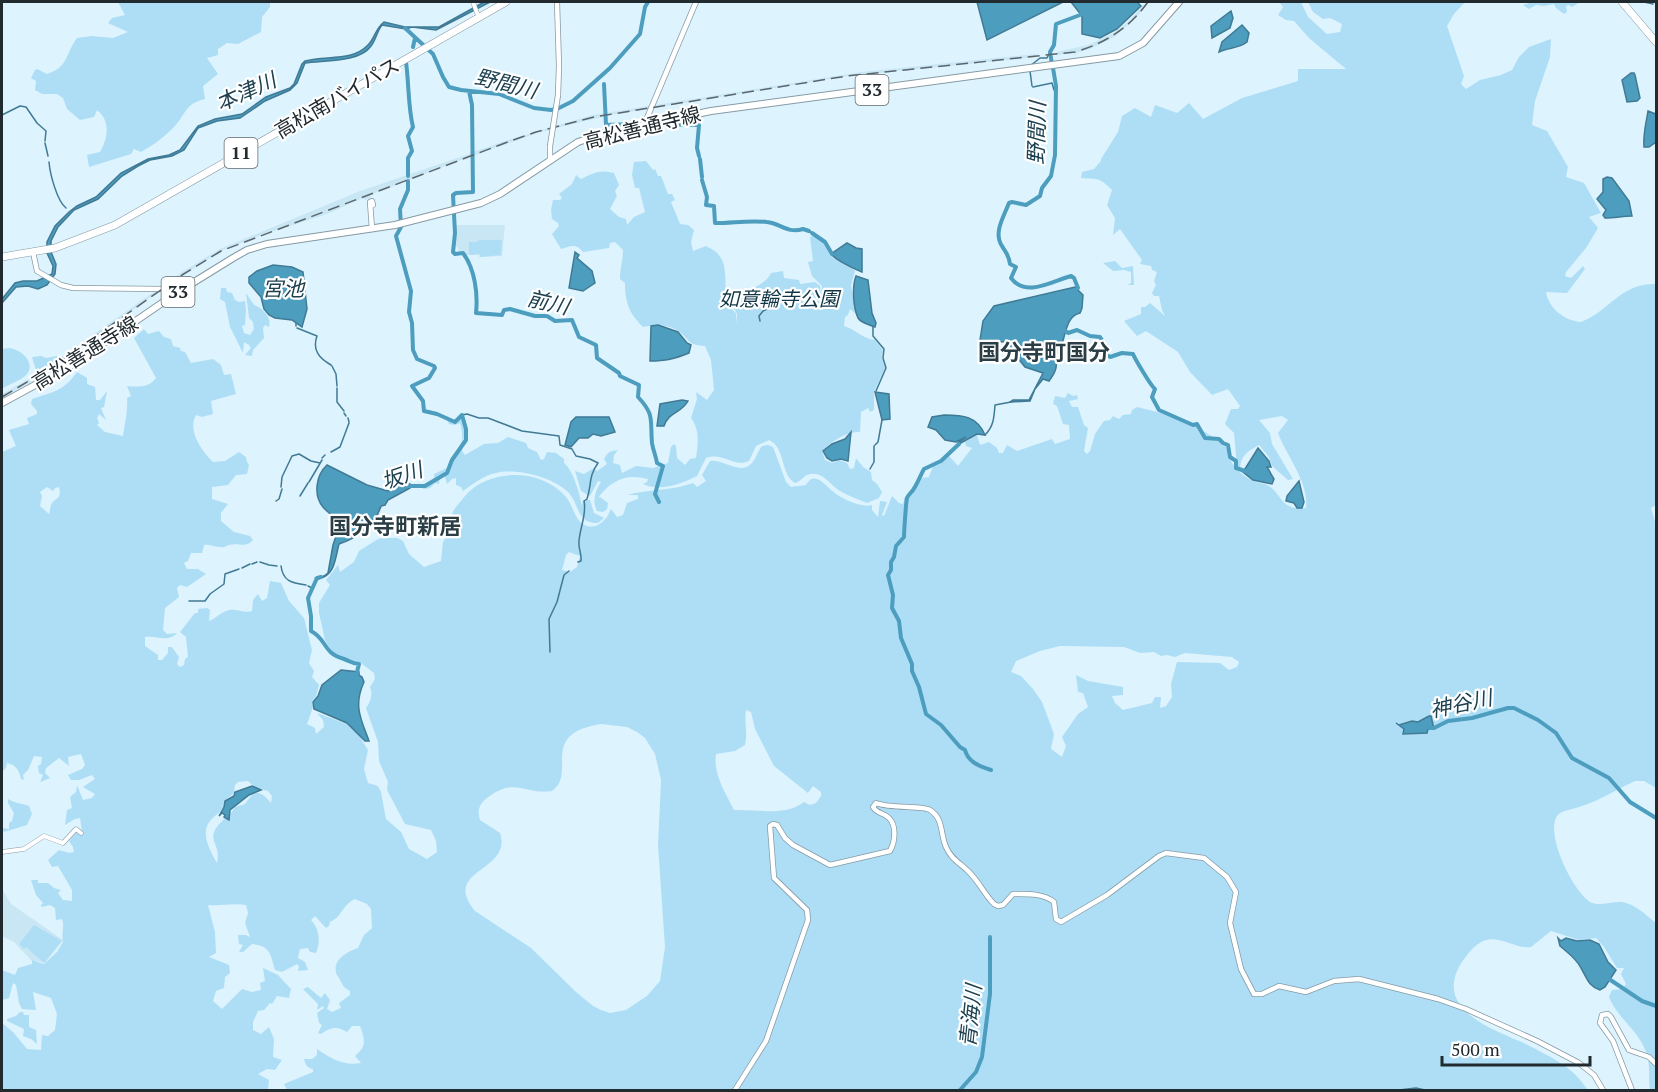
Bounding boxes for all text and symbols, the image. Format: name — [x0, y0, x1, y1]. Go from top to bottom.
street label: 高松南バイパス — [270, 51, 404, 144]
water label: 野間川 — [472, 62, 542, 105]
water label: 本津川 — [211, 65, 282, 117]
road number: 33 — [856, 75, 888, 105]
water label: 野間川 — [1021, 99, 1051, 165]
street label: 高松善通寺線 — [580, 100, 703, 155]
road number: 11 — [224, 138, 258, 168]
water label: 宮池 — [262, 274, 306, 302]
road number: 33 — [162, 277, 195, 307]
water label: 前川 — [525, 284, 574, 321]
park label: 如意輪寺公園 — [719, 285, 842, 312]
street label: 高松善通寺線 — [27, 309, 143, 396]
district label: 国分寺町国分 — [978, 337, 1110, 366]
water label: 坂川 — [377, 454, 428, 495]
district label: 国分寺町新居 — [329, 511, 461, 540]
water label: 神谷川 — [1427, 682, 1496, 723]
water label: 青海川 — [953, 981, 987, 1049]
scale bar — [1442, 1029, 1590, 1067]
text: 500 m — [1451, 1037, 1500, 1061]

